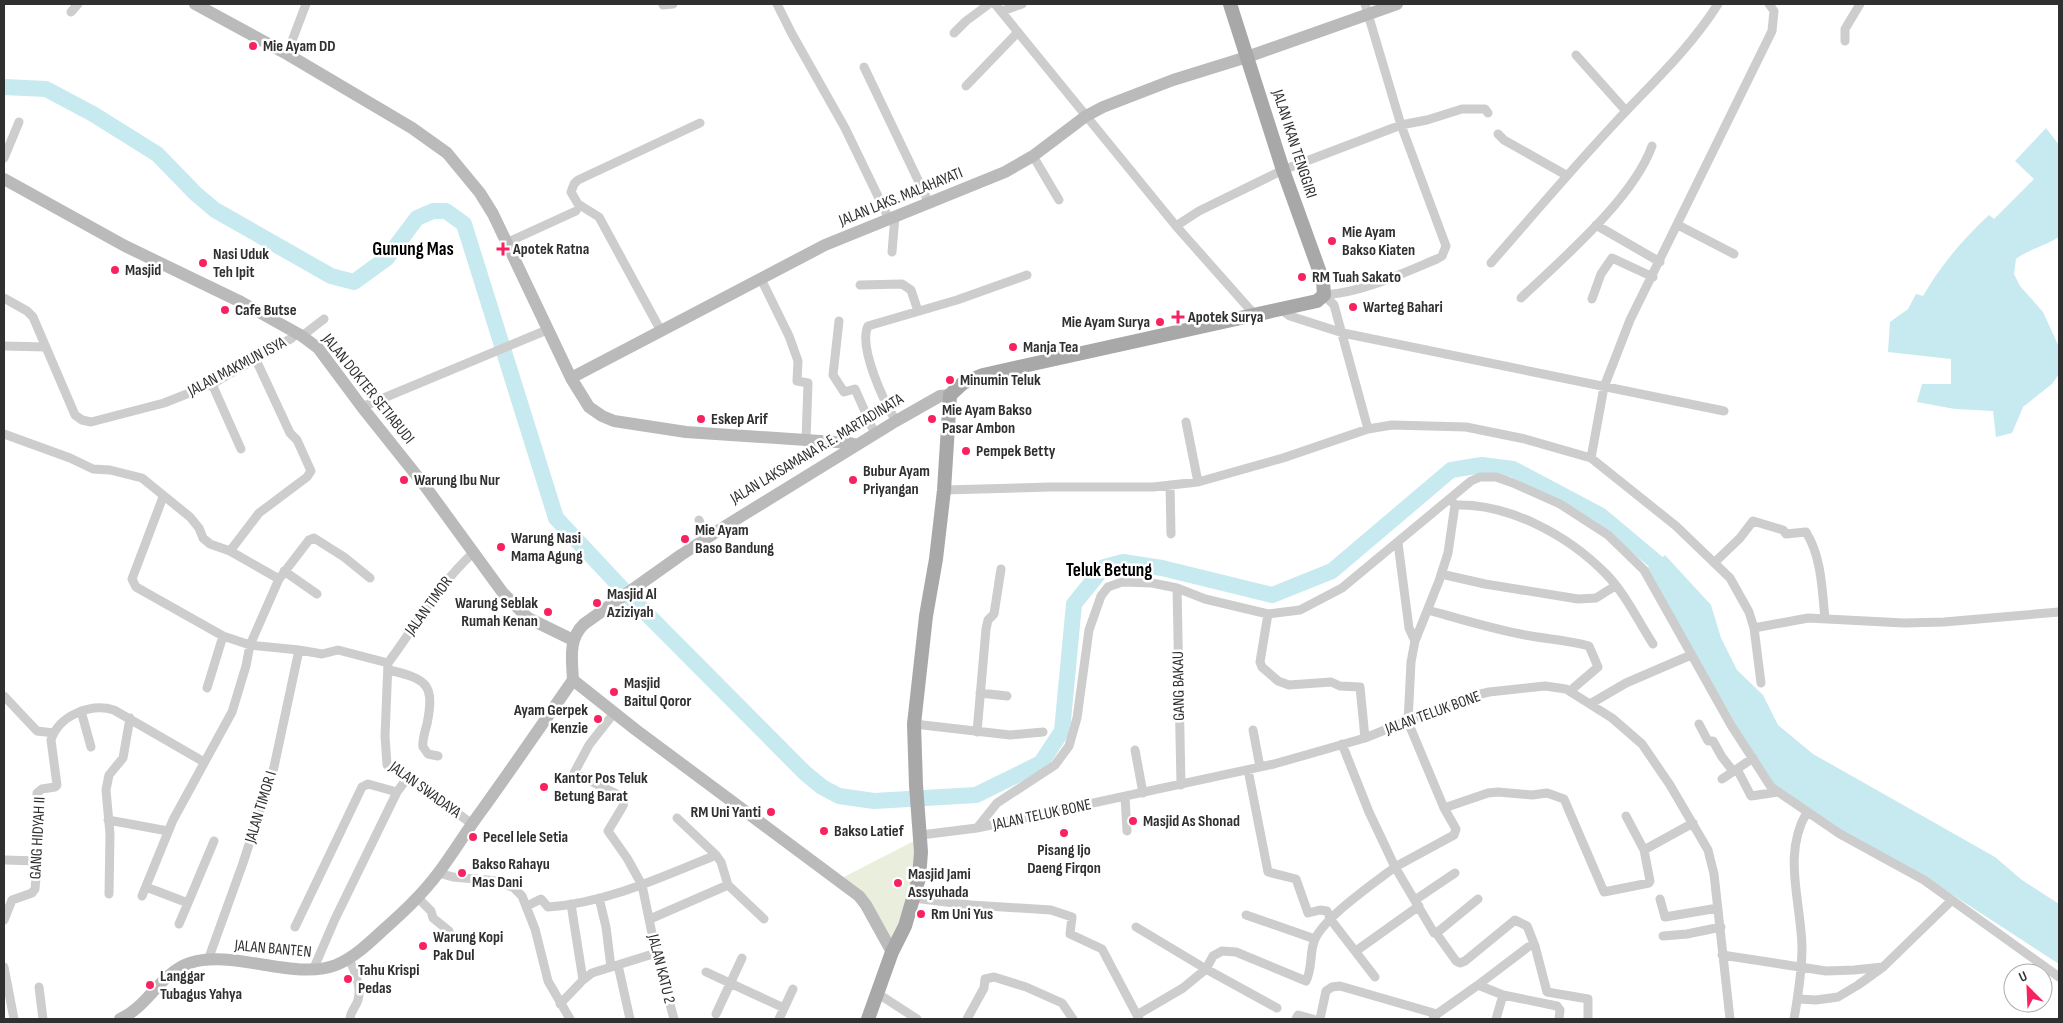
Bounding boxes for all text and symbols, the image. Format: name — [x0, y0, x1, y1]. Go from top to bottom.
place label: Mie Ayam DD — [263, 37, 336, 56]
marker: Mie Ayam DD — [247, 40, 259, 52]
street label: JALAN IKAN TENGGIRI — [1267, 86, 1320, 201]
street label: JALAN LAKS. MALAHAYATI — [835, 164, 966, 231]
place label: Mie Ayam Bakso Kiaten — [1342, 223, 1415, 260]
marker: Mie Ayam Bakso Kiaten — [1326, 235, 1338, 247]
district label: Gunung Mas — [372, 238, 454, 261]
place label: Apotek Ratna — [512, 240, 589, 259]
marker: Apotek Ratna — [497, 243, 509, 255]
place label: Nasi Uduk Teh Ipit — [213, 245, 269, 282]
marker: Nasi Uduk Teh Ipit — [197, 257, 209, 269]
place label: Masjid — [125, 261, 161, 280]
marker: Masjid — [109, 264, 121, 276]
place label: RM Tuah Sakato — [1312, 268, 1401, 287]
marker: RM Tuah Sakato — [1296, 271, 1308, 283]
place label: Warteg Bahari — [1363, 298, 1443, 317]
place label: Cafe Butse — [235, 301, 297, 320]
marker: Warteg Bahari — [1347, 301, 1359, 313]
marker: Cafe Butse — [219, 304, 231, 316]
place label: Apotek Surya — [1187, 308, 1263, 327]
marker: Apotek Surya — [1172, 311, 1184, 323]
place label: Mie Ayam Surya — [1062, 313, 1150, 332]
marker: Mie Ayam Surya — [1154, 316, 1166, 328]
street label: JALAN DOKTER SETIABUDI — [317, 329, 418, 448]
street label: JALAN MAKMUN ISYA — [184, 333, 289, 401]
place label: Manja Tea — [1023, 338, 1078, 357]
marker: Manja Tea — [1007, 341, 1019, 353]
place label: Minumin Teluk — [960, 371, 1041, 390]
marker: Minumin Teluk — [944, 374, 956, 386]
street label: JALAN LAKSAMANA R.E. MARTADINATA — [726, 390, 907, 509]
place label: Mie Ayam Bakso Pasar Ambon — [942, 401, 1032, 438]
place label: Eskep Arif — [711, 410, 769, 429]
marker: Eskep Arif — [695, 413, 707, 425]
marker: Mie Ayam Bakso Pasar Ambon — [926, 413, 938, 425]
place label: Pempek Betty — [976, 442, 1056, 461]
marker: Pempek Betty — [960, 445, 972, 457]
place label: Bubur Ayam Priyangan — [863, 462, 930, 499]
place label: Warung Ibu Nur — [414, 471, 500, 490]
marker: Warung Ibu Nur — [398, 474, 410, 486]
marker: Bubur Ayam Priyangan — [847, 474, 859, 486]
place label: Mie Ayam Baso Bandung — [695, 521, 774, 558]
place label: Warung Nasi Mama Agung — [511, 529, 583, 566]
marker: Mie Ayam Baso Bandung — [679, 533, 691, 545]
marker: Warung Nasi Mama Agung — [495, 541, 507, 553]
district label: Teluk Betung — [1066, 559, 1152, 582]
street label: JALAN TIMOR — [401, 573, 457, 640]
place label: Masjid Al Aziziyah — [606, 585, 657, 622]
place label: Warung Seblak Rumah Kenan — [455, 594, 538, 631]
marker: Masjid Al Aziziyah — [591, 597, 603, 609]
marker: Warung Seblak Rumah Kenan — [542, 606, 554, 618]
street label: GANG BAKAU — [1169, 651, 1189, 721]
place label: Masjid Baitul Qoror — [624, 674, 692, 711]
marker: Masjid Baitul Qoror — [608, 686, 620, 698]
street label: JALAN TELUK BONE — [1382, 687, 1483, 739]
place label: Ayam Gerpek Kenzie — [513, 701, 588, 738]
marker: Ayam Gerpek Kenzie — [592, 713, 604, 725]
street label: JALAN SWADAYA — [385, 757, 465, 823]
street label: JALAN TIMOR I — [241, 769, 281, 846]
place label: Kantor Pos Teluk Betung Barat — [554, 769, 648, 806]
marker: Kantor Pos Teluk Betung Barat — [538, 781, 550, 793]
street label: JALAN TELUK BONE — [990, 795, 1093, 835]
street label: GANG HIDYAH II — [26, 796, 50, 880]
place label: RM Uni Yanti — [690, 803, 761, 822]
marker: RM Uni Yanti — [765, 806, 777, 818]
place label: Masjid As Shonad — [1143, 812, 1240, 831]
marker: Masjid As Shonad — [1127, 815, 1139, 827]
place label: Bakso Latief — [834, 822, 905, 841]
marker: Bakso Latief — [818, 825, 830, 837]
marker: Pisang Ijo Daeng Firqon — [1058, 827, 1070, 839]
place label: Pecel lele Setia — [483, 828, 568, 847]
marker: Pecel lele Setia — [467, 831, 479, 843]
place label: Pisang Ijo Daeng Firqon — [1027, 841, 1101, 878]
place label: Bakso Rahayu Mas Dani — [472, 855, 550, 892]
place label: Masjid Jami Assyuhada — [907, 865, 971, 902]
marker: Bakso Rahayu Mas Dani — [456, 867, 468, 879]
marker: Masjid Jami Assyuhada — [892, 877, 904, 889]
place label: Rm Uni Yus — [931, 905, 993, 924]
marker: Rm Uni Yus — [915, 908, 927, 920]
place label: Warung Kopi Pak Dul — [433, 928, 503, 965]
street label: JALAN KATU 2 — [643, 931, 679, 1006]
street label: JALAN BANTEN — [233, 936, 312, 962]
marker: Warung Kopi Pak Dul — [417, 940, 429, 952]
place label: Tahu Krispi Pedas — [358, 961, 419, 998]
north arrow — [2003, 963, 2053, 1013]
place label: Langgar Tubagus Yahya — [160, 967, 242, 1004]
text: U — [2016, 967, 2030, 986]
marker: Tahu Krispi Pedas — [342, 973, 354, 985]
marker: Langgar Tubagus Yahya — [144, 979, 156, 991]

